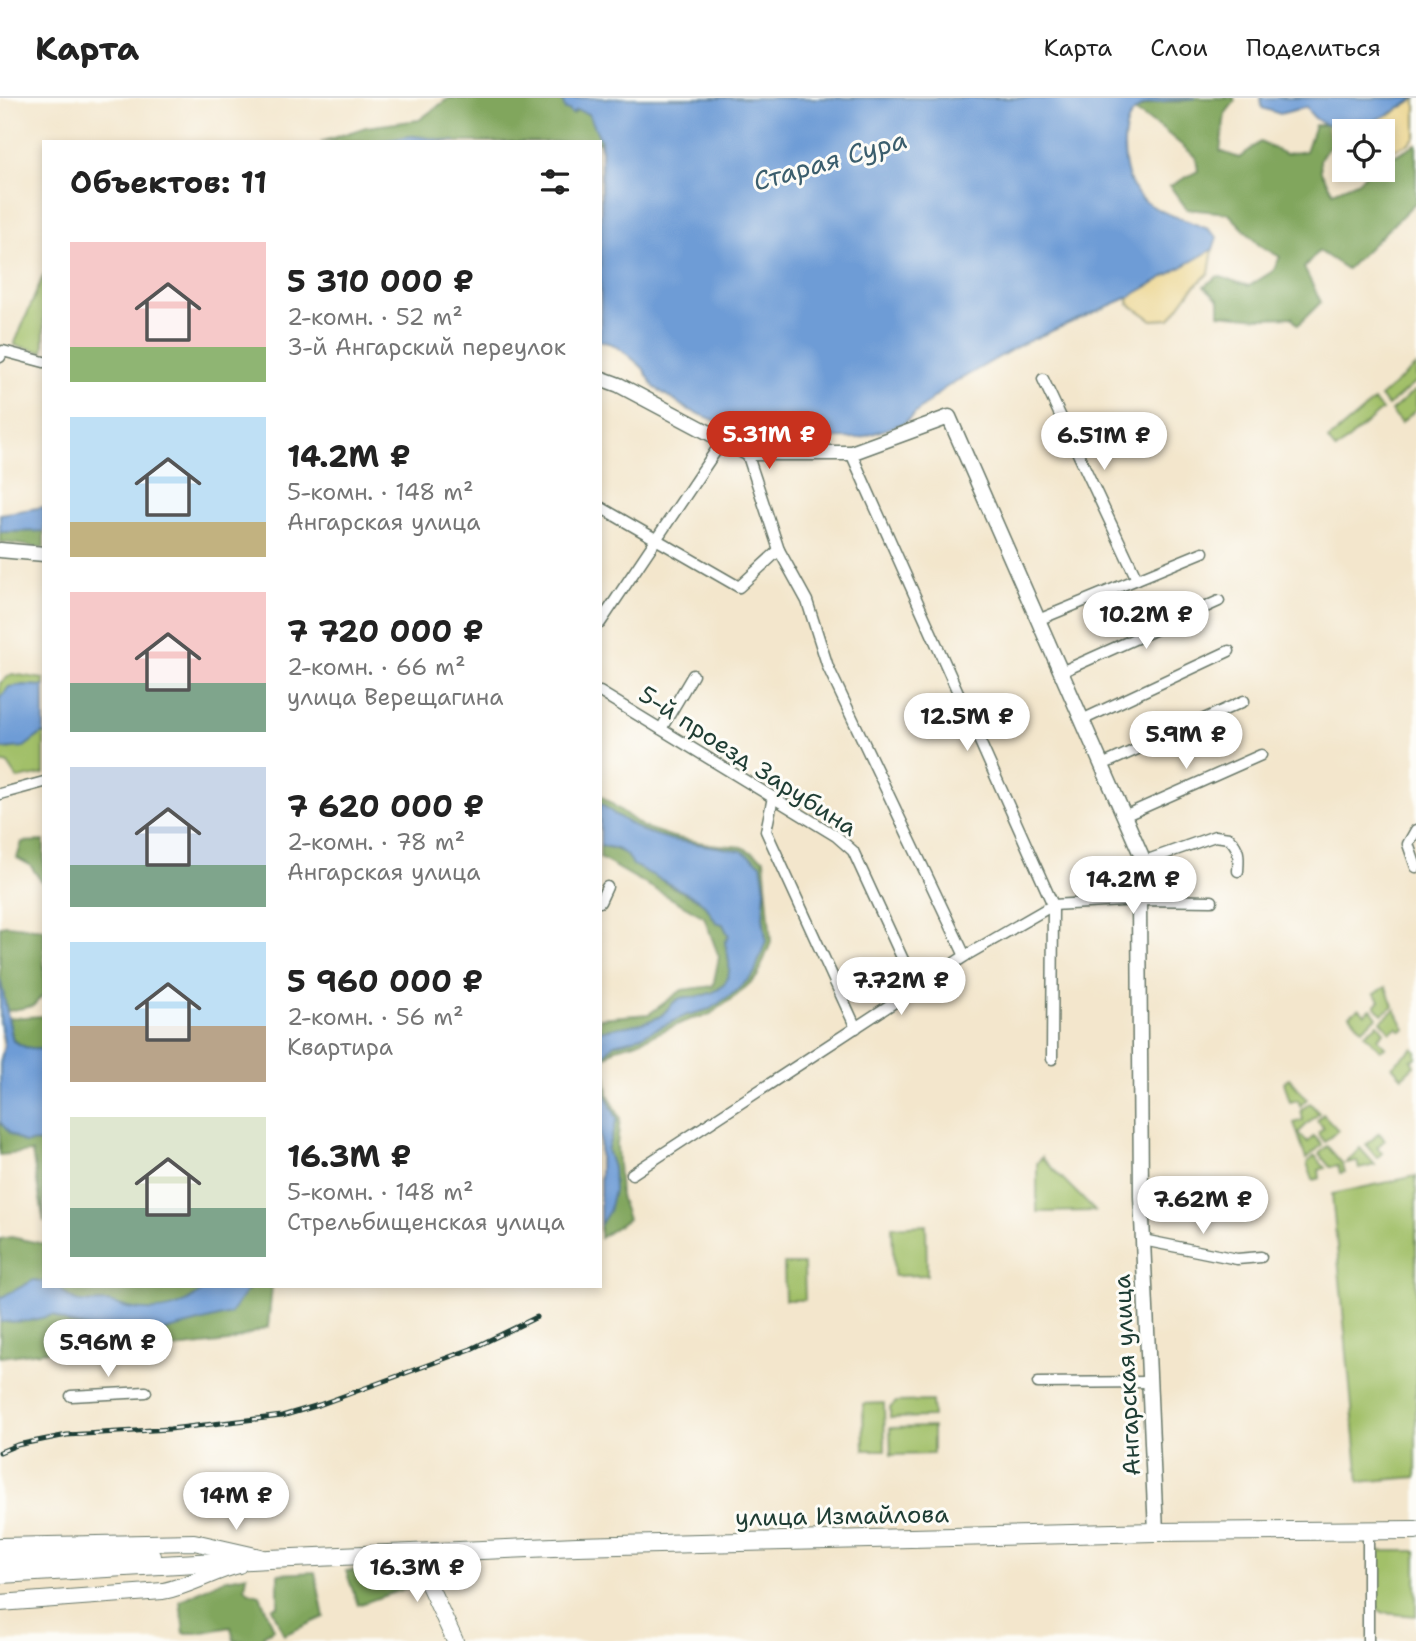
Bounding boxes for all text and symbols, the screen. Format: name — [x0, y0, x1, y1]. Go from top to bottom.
text: Карта — [35, 26, 139, 71]
text: Карта — [1044, 32, 1112, 64]
text: Слои — [1150, 32, 1208, 64]
text: Поделиться — [1246, 32, 1381, 64]
map controls — [1332, 119, 1395, 182]
button: locate — [1332, 119, 1395, 182]
water label: Старая Сура — [749, 121, 911, 199]
text: Объектов: 11 — [70, 162, 267, 203]
icon: filters — [536, 163, 574, 201]
text: 5 310 000 ₽ — [287, 261, 474, 302]
icon: home — [126, 270, 210, 354]
text: 2-комн. · 52 m² — [287, 302, 463, 332]
text: 3-й Ангарский переулок — [287, 332, 566, 362]
pin: 5.31M ₽ — [704, 412, 834, 471]
pin: 6.51M ₽ — [1039, 412, 1169, 472]
text: 5.31M ₽ — [723, 419, 815, 449]
text: 6.51M ₽ — [1057, 420, 1151, 450]
text: 14.2M ₽ — [287, 436, 411, 477]
icon: home — [126, 445, 210, 529]
text: 5-комн. · 148 m² — [287, 477, 474, 507]
text: Ангарская улица — [287, 507, 481, 537]
pin: 10.2M ₽ — [1081, 592, 1211, 651]
text: 10.2M ₽ — [1099, 599, 1193, 629]
text: 7 720 000 ₽ — [287, 611, 484, 652]
icon: home — [126, 620, 210, 704]
text: 2-комн. · 66 m² — [287, 652, 466, 682]
street label: 5-й проезд Зарубина — [633, 678, 863, 844]
text: улица Верещагина — [287, 682, 503, 712]
pin: 12.5M ₽ — [902, 694, 1032, 753]
text: 12.5M ₽ — [920, 701, 1014, 731]
pin: 5.9M ₽ — [1129, 712, 1243, 771]
text: 5.9M ₽ — [1146, 719, 1226, 749]
text: 7 620 000 ₽ — [287, 786, 484, 827]
icon: home — [126, 795, 210, 879]
text: 2-комн. · 78 m² — [287, 827, 465, 857]
pin: 14.2M ₽ — [1068, 856, 1198, 916]
text: Ангарская улица — [287, 857, 481, 887]
text: 14.2M ₽ — [1086, 864, 1180, 894]
pin: 7.72M ₽ — [836, 958, 966, 1017]
text: 5 960 000 ₽ — [287, 961, 483, 1002]
text: 7.72M ₽ — [853, 965, 949, 995]
icon: home — [126, 970, 210, 1054]
text: 2-комн. · 56 m² — [287, 1002, 464, 1032]
text: Квартира — [287, 1032, 393, 1062]
text: 16.3M ₽ — [287, 1136, 412, 1177]
icon: home — [126, 1145, 210, 1229]
pin: 7.62M ₽ — [1138, 1176, 1268, 1236]
text: 5-комн. · 148 m² — [287, 1177, 474, 1207]
text: 7.62M ₽ — [1153, 1184, 1253, 1214]
text: Стрельбищенская улица — [287, 1207, 565, 1237]
street label: Ангарская улица — [1106, 1273, 1148, 1477]
pin: 5.96M ₽ — [43, 1320, 173, 1379]
text: 5.96M ₽ — [60, 1327, 156, 1357]
pin: 14M ₽ — [187, 1472, 285, 1532]
text: 14M ₽ — [199, 1480, 273, 1510]
street label: улица Измайлова — [735, 1498, 949, 1534]
pin: 16.3M ₽ — [352, 1544, 482, 1604]
text: 16.3M ₽ — [369, 1552, 465, 1582]

